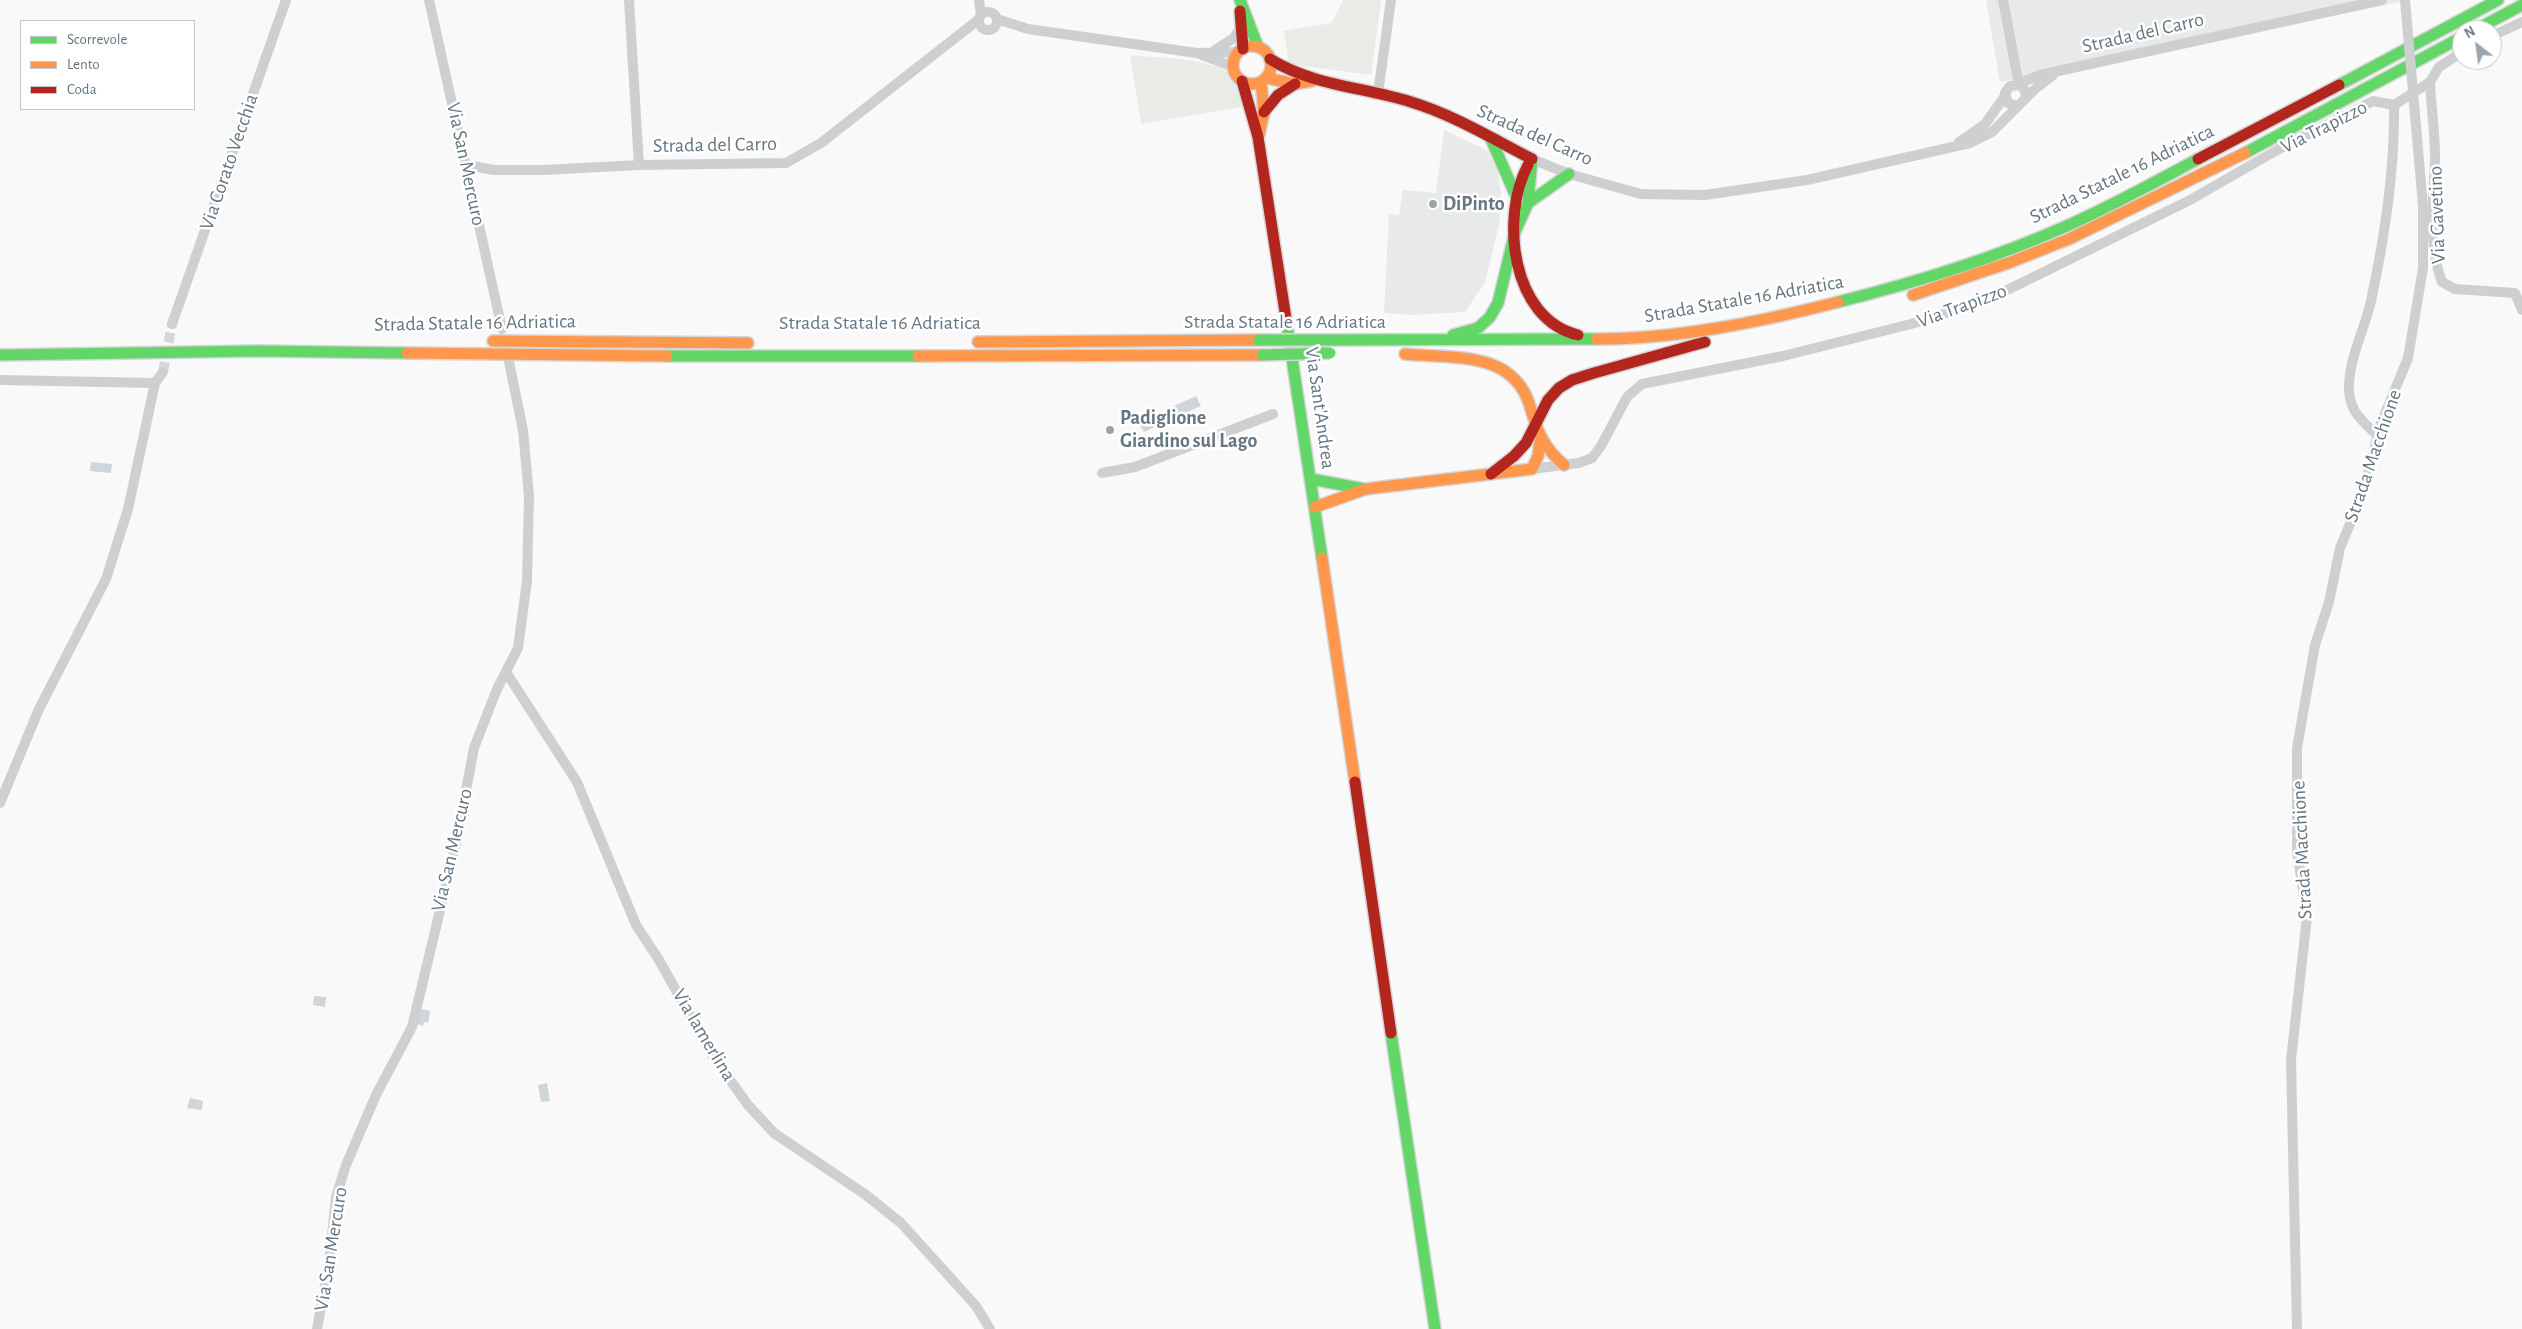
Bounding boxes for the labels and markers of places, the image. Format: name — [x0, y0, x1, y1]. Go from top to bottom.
place label: DiPinto — [1443, 192, 1505, 216]
marker: DiPinto — [1427, 198, 1439, 210]
place label: Padiglione Giardino sul Lago — [1120, 406, 1257, 453]
marker: Padiglione Giardino sul Lago — [1104, 424, 1116, 436]

